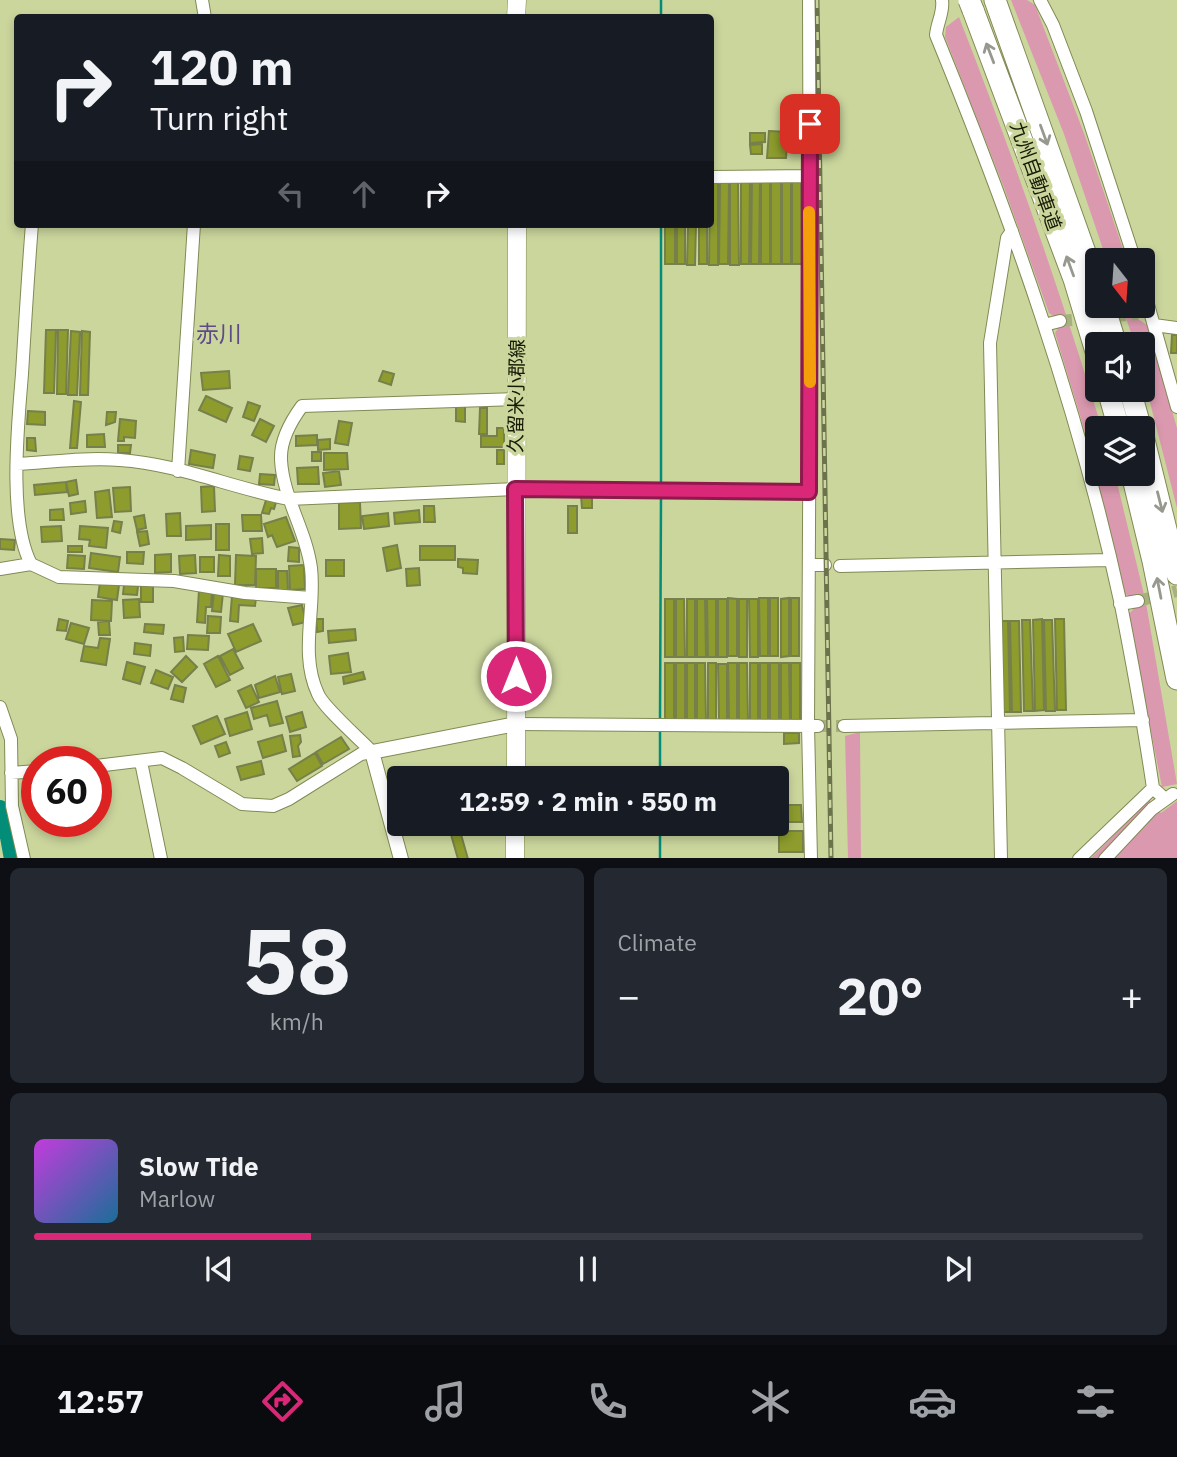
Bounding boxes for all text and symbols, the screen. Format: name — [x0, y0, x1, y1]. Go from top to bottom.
text: 120 m — [150, 35, 294, 98]
icon: right — [35, 42, 126, 133]
one-way arrow — [982, 43, 995, 65]
pin — [780, 94, 840, 154]
text: Turn right — [150, 97, 288, 139]
icon: arrive — [791, 105, 829, 143]
street label: 九州自動車道 — [1005, 118, 1067, 234]
one-way arrow — [1038, 124, 1051, 146]
icon: left — [272, 175, 310, 213]
icon: ahead — [345, 175, 383, 213]
icon: right — [418, 175, 456, 213]
north arrow — [1085, 248, 1155, 318]
map controls — [1085, 248, 1155, 486]
one-way arrow — [1062, 256, 1075, 278]
district label: 赤川 — [196, 318, 242, 348]
button: sound — [1085, 332, 1155, 402]
street label: 久留米小郡線 — [503, 339, 529, 453]
button: layers — [1085, 416, 1155, 486]
one-way arrow — [1154, 491, 1167, 513]
one-way arrow — [1151, 577, 1165, 600]
position arrow — [479, 639, 553, 713]
speed limit sign: 60 — [21, 746, 112, 837]
text: 12:59 · 2 min · 550 m — [459, 784, 717, 818]
text: 58 — [242, 901, 351, 1019]
text: Climate — [618, 927, 697, 957]
text: 20° — [837, 962, 924, 1029]
text: − — [618, 971, 640, 1020]
text: + — [1120, 971, 1143, 1020]
text: km/h — [270, 1006, 324, 1036]
text: Slow Tide — [139, 1149, 259, 1183]
text: Marlow — [139, 1183, 215, 1213]
icon: previous — [200, 1250, 238, 1288]
icon: pause — [569, 1250, 607, 1288]
icon: next — [939, 1250, 977, 1288]
icon: directions — [258, 1377, 307, 1426]
icon: music — [421, 1377, 470, 1426]
icon: phone — [583, 1377, 632, 1426]
icon: climate — [746, 1377, 795, 1426]
icon: car — [908, 1377, 957, 1426]
icon: filters — [1071, 1377, 1120, 1426]
text: 12:57 — [57, 1380, 144, 1422]

